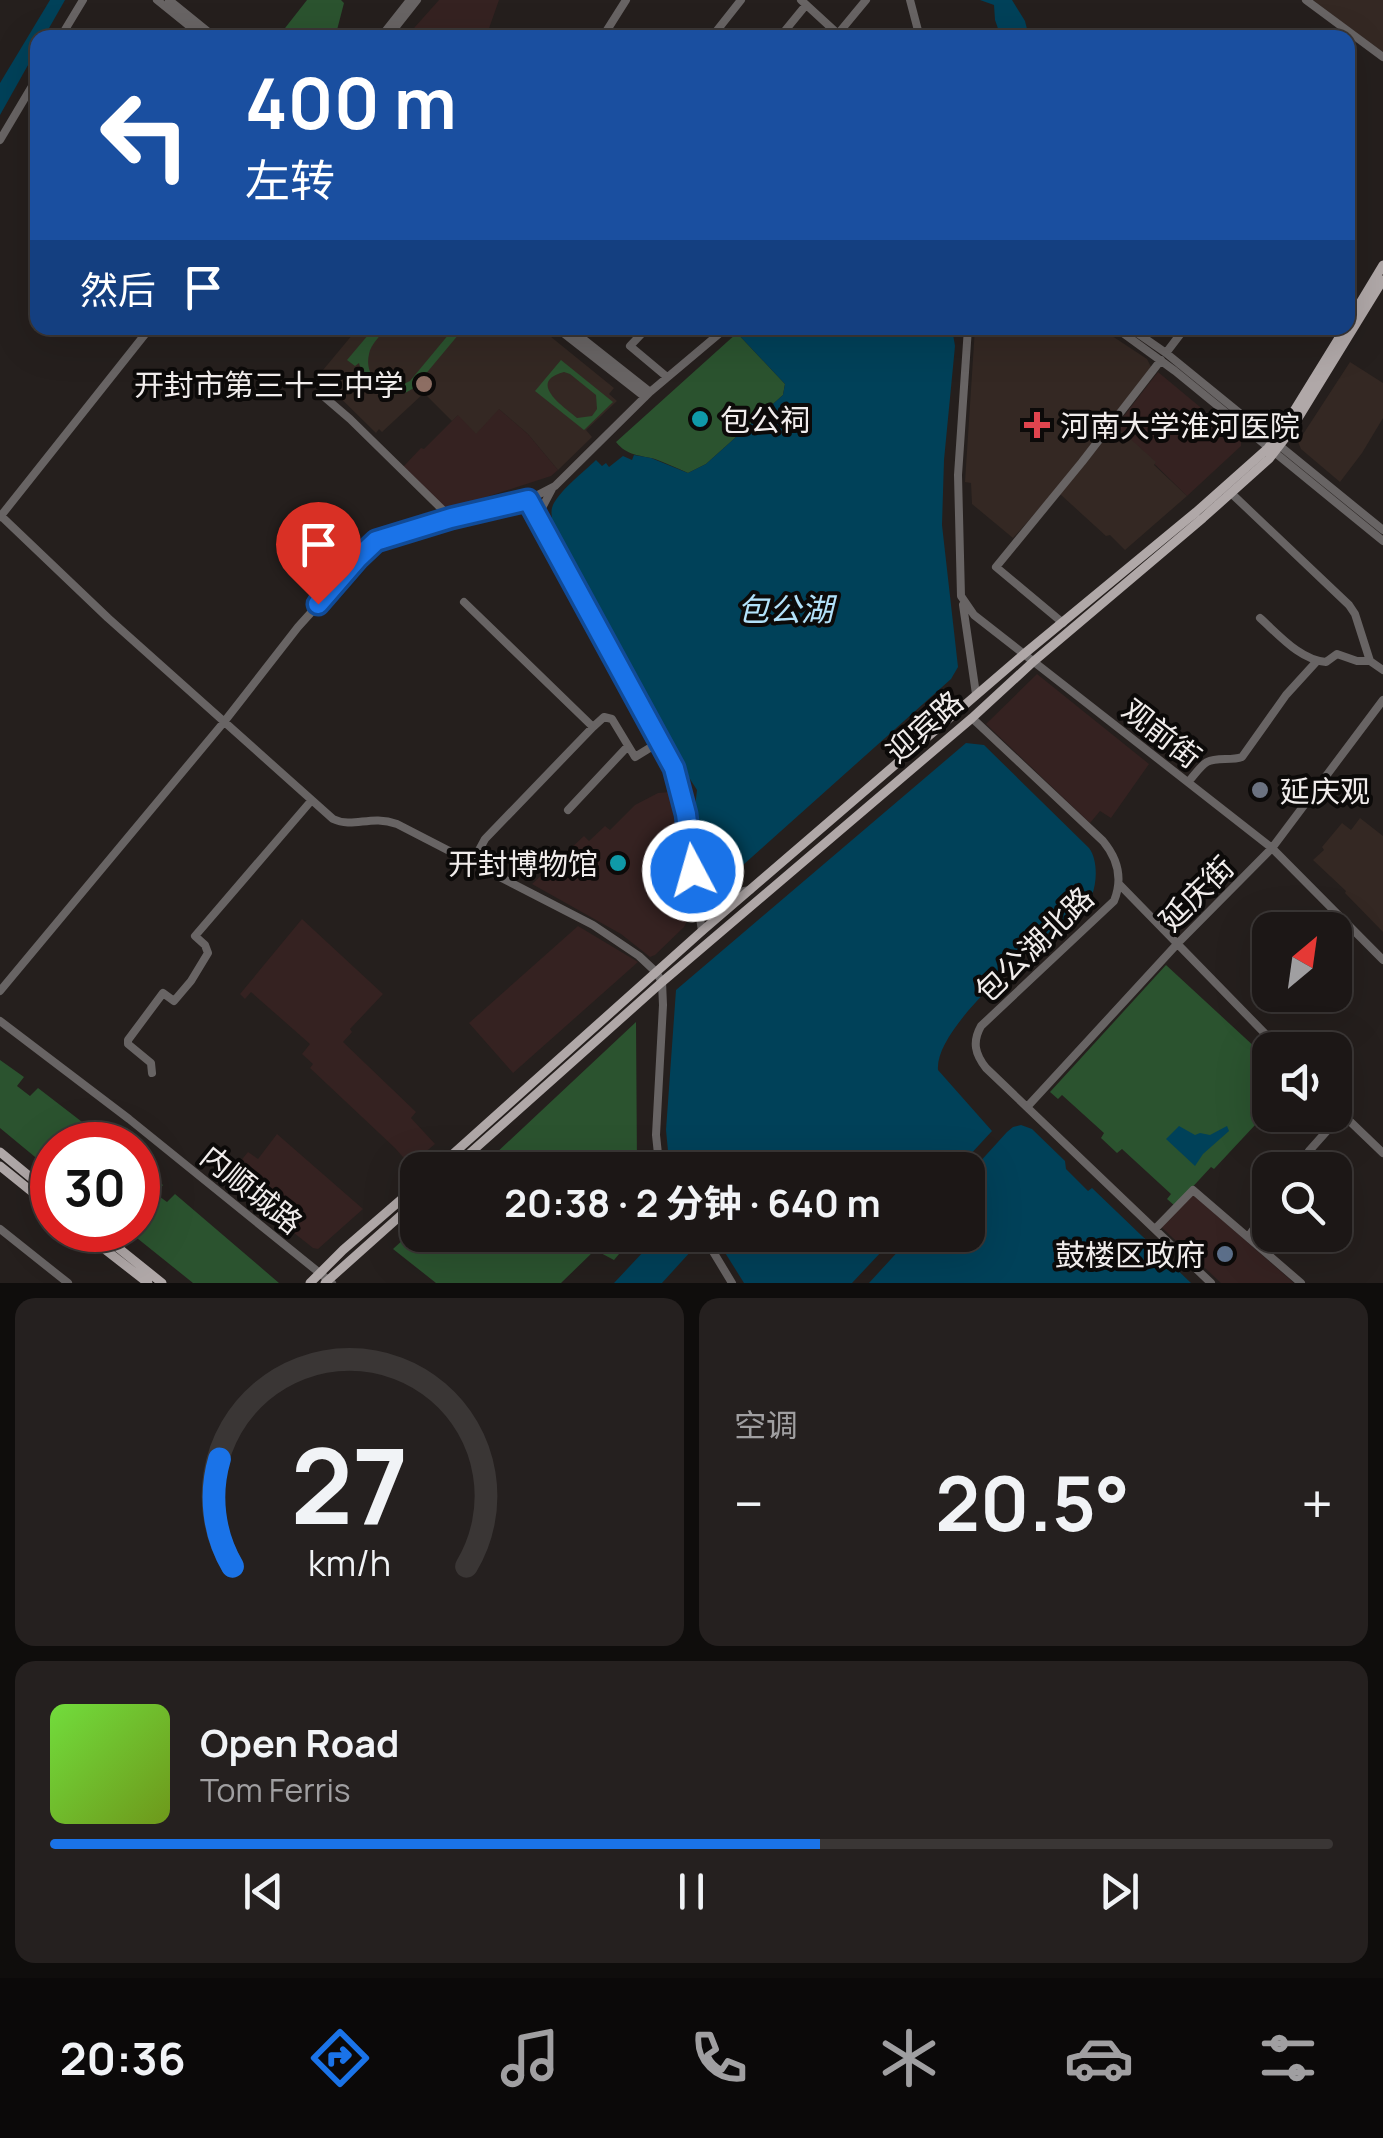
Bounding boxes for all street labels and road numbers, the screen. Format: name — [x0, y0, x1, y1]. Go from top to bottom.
street label: 迎宾路 — [877, 681, 971, 771]
street label: 观前街 — [1114, 689, 1210, 777]
street label: 延庆街 — [1150, 847, 1242, 939]
street label: 包公湖北路 — [966, 877, 1102, 1011]
street label: 内顺城路 — [192, 1135, 312, 1243]

